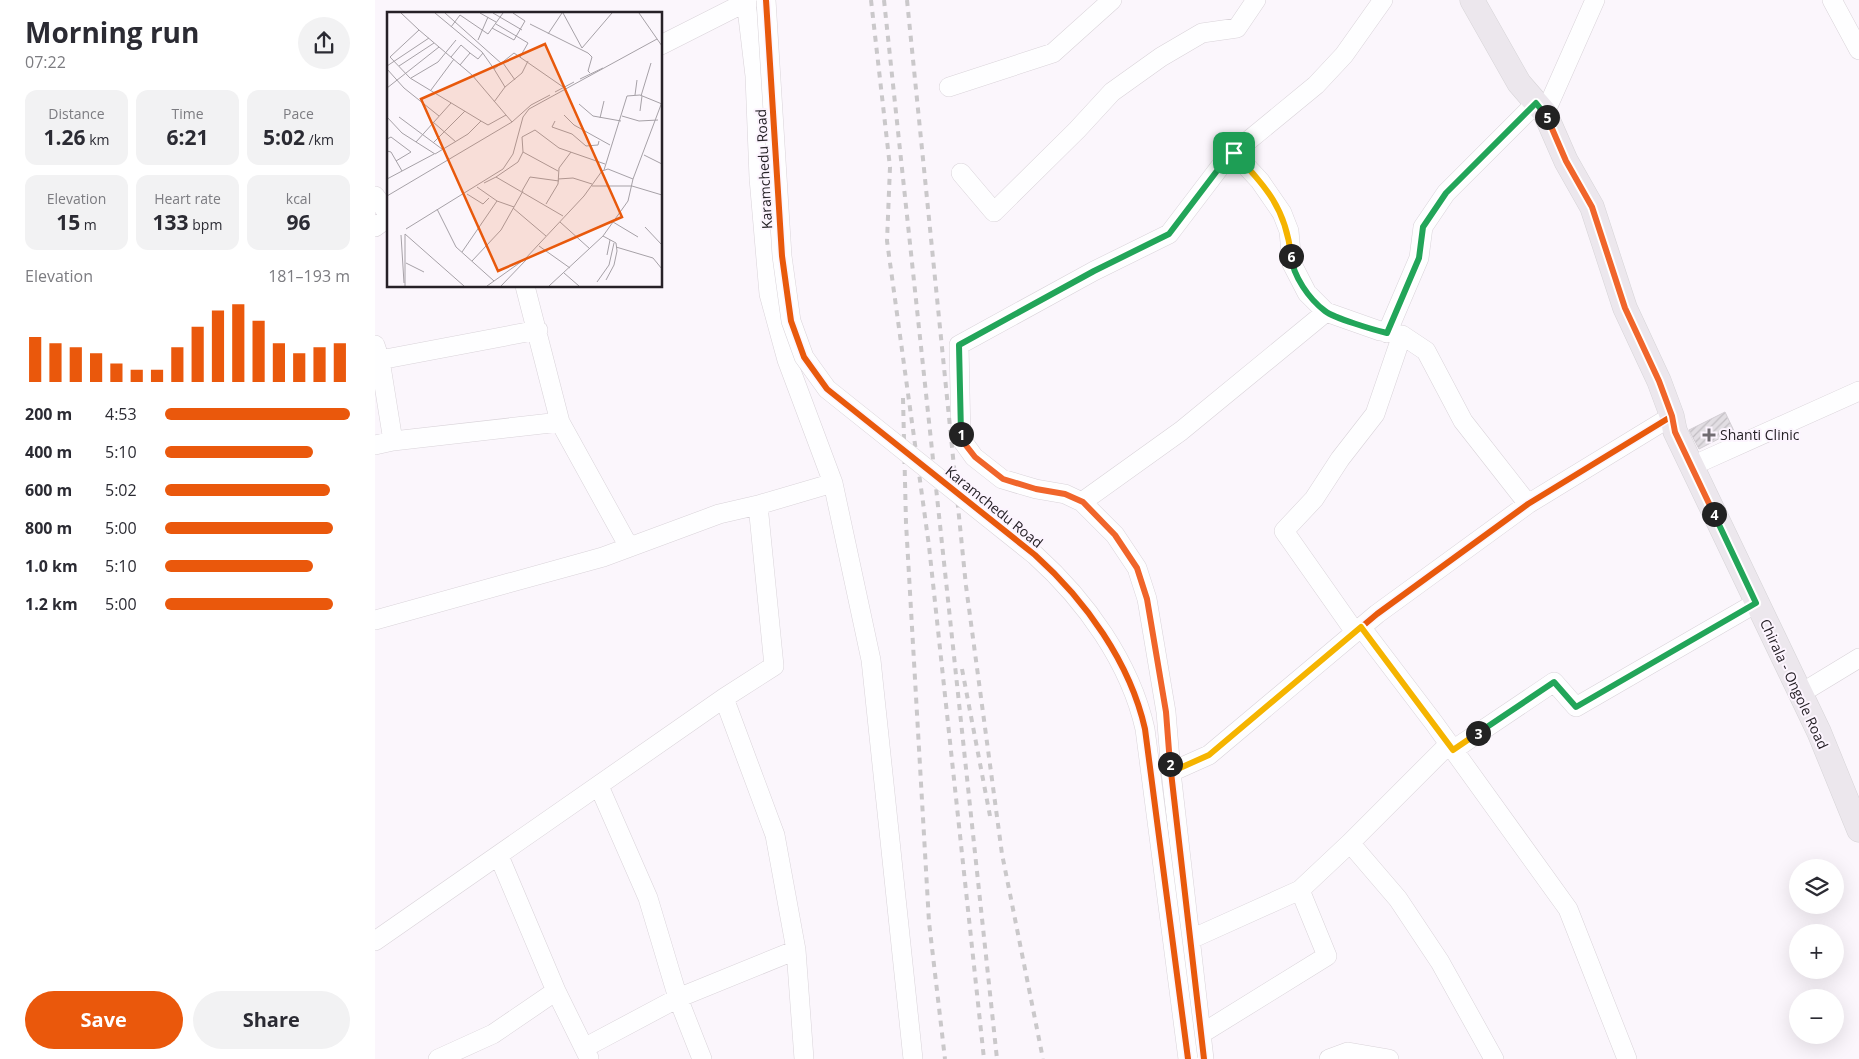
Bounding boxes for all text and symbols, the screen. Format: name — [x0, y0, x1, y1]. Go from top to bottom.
inset map — [387, 12, 663, 288]
text: Morning run — [25, 13, 199, 51]
button: share — [298, 17, 350, 69]
text: 07:22 — [25, 51, 66, 73]
text: Distance — [48, 104, 105, 123]
text: Time — [171, 104, 204, 123]
text: Pace — [283, 104, 314, 123]
pin: 5 — [1535, 104, 1559, 130]
text: 5 — [1543, 108, 1552, 127]
street label: Karamchedu Road — [751, 109, 776, 230]
text: 1.26 — [44, 123, 86, 151]
text: 6:21 — [166, 123, 209, 151]
text: 5:02 — [263, 123, 305, 151]
text: km — [86, 130, 109, 149]
text: /km — [305, 130, 334, 149]
pin — [1213, 132, 1255, 174]
icon: arrive — [1220, 139, 1248, 167]
text: Elevation — [47, 189, 106, 208]
text: Heart rate — [154, 189, 221, 208]
text: kcal — [286, 189, 311, 208]
text: 15 — [56, 208, 80, 236]
text: 133 — [153, 208, 189, 236]
text: 96 — [286, 208, 311, 236]
text: m — [80, 215, 97, 234]
text: bpm — [189, 215, 222, 234]
pin: 6 — [1279, 244, 1303, 268]
text: 6 — [1287, 247, 1296, 266]
text: Elevation — [25, 265, 93, 287]
text: 181–193 m — [268, 265, 350, 287]
text: 200 m — [25, 403, 72, 425]
text: 4:53 — [105, 403, 137, 425]
pin: 1 — [949, 422, 973, 446]
text: 1 — [957, 425, 966, 444]
place label: Shanti Clinic — [1720, 425, 1800, 444]
marker: Shanti Clinic — [1702, 428, 1716, 442]
text: 400 m — [25, 441, 72, 463]
text: 5:10 — [105, 441, 137, 463]
street label: Karamchedu Road — [942, 461, 1047, 552]
text: 600 m — [25, 479, 72, 501]
text: 5:02 — [105, 479, 137, 501]
pin: 4 — [1701, 502, 1727, 526]
text: 4 — [1710, 505, 1719, 524]
text: 800 m — [25, 517, 72, 539]
text: 5:00 — [105, 517, 137, 539]
text: 1.0 km — [25, 555, 78, 577]
text: 5:10 — [105, 555, 137, 577]
text: 1.2 km — [25, 593, 78, 615]
text: 5:00 — [105, 593, 137, 615]
street label: Chirala - Ongole Road — [1756, 616, 1833, 752]
pin: 3 — [1465, 720, 1491, 746]
text: 3 — [1474, 724, 1483, 743]
pin: 2 — [1157, 752, 1183, 776]
text: 2 — [1166, 755, 1175, 774]
map controls — [1789, 859, 1844, 1044]
button: layers — [1789, 859, 1844, 914]
button: + — [1789, 924, 1844, 979]
button: − — [1789, 989, 1844, 1044]
button: Save — [25, 991, 183, 1049]
button: Share — [193, 991, 350, 1049]

